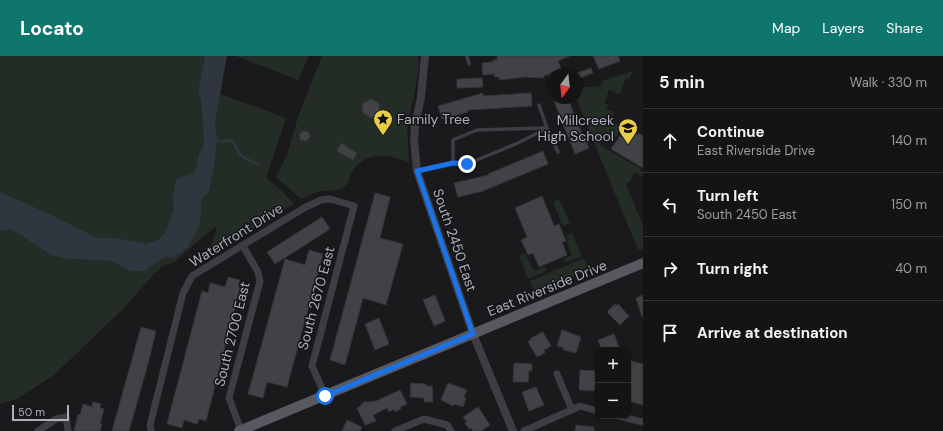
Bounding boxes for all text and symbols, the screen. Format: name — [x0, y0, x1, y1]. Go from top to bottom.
text: Locato — [20, 16, 84, 41]
text: Map — [772, 19, 800, 37]
text: Layers — [822, 19, 864, 37]
text: Share — [886, 19, 923, 37]
north arrow — [547, 68, 583, 104]
text: 5 min — [659, 71, 705, 93]
text: Walk · 330 m — [850, 74, 927, 91]
place icon: Family Tree — [372, 108, 394, 136]
place label: Family Tree — [397, 110, 470, 128]
place label: Millcreek High School — [538, 111, 614, 145]
school or university icon: Millcreek High School — [617, 117, 639, 145]
text: Continue — [697, 122, 765, 142]
icon: ahead — [659, 130, 681, 152]
text: 140 m — [891, 132, 927, 149]
text: East Riverside Drive — [697, 142, 815, 159]
route end — [458, 155, 476, 173]
street label: South 2450 East — [429, 186, 481, 294]
text: Turn left — [697, 186, 758, 206]
icon: left — [659, 194, 681, 216]
text: 150 m — [891, 196, 927, 213]
street label: Waterfront Drive — [186, 199, 286, 271]
text: South 2450 East — [697, 206, 797, 223]
street label: South 2670 East — [294, 244, 338, 352]
street label: East Riverside Drive — [485, 256, 609, 320]
icon: right — [659, 258, 681, 280]
text: Turn right — [697, 259, 768, 279]
text: 40 m — [895, 260, 927, 277]
street label: South 2700 East — [210, 280, 254, 388]
icon: arrive — [659, 322, 681, 344]
text: Arrive at destination — [697, 323, 848, 343]
map controls — [595, 347, 631, 419]
button: + — [595, 347, 631, 383]
button: − — [595, 383, 631, 419]
route start — [316, 387, 334, 405]
scale bar — [12, 403, 69, 422]
text: 50 m — [18, 405, 45, 419]

